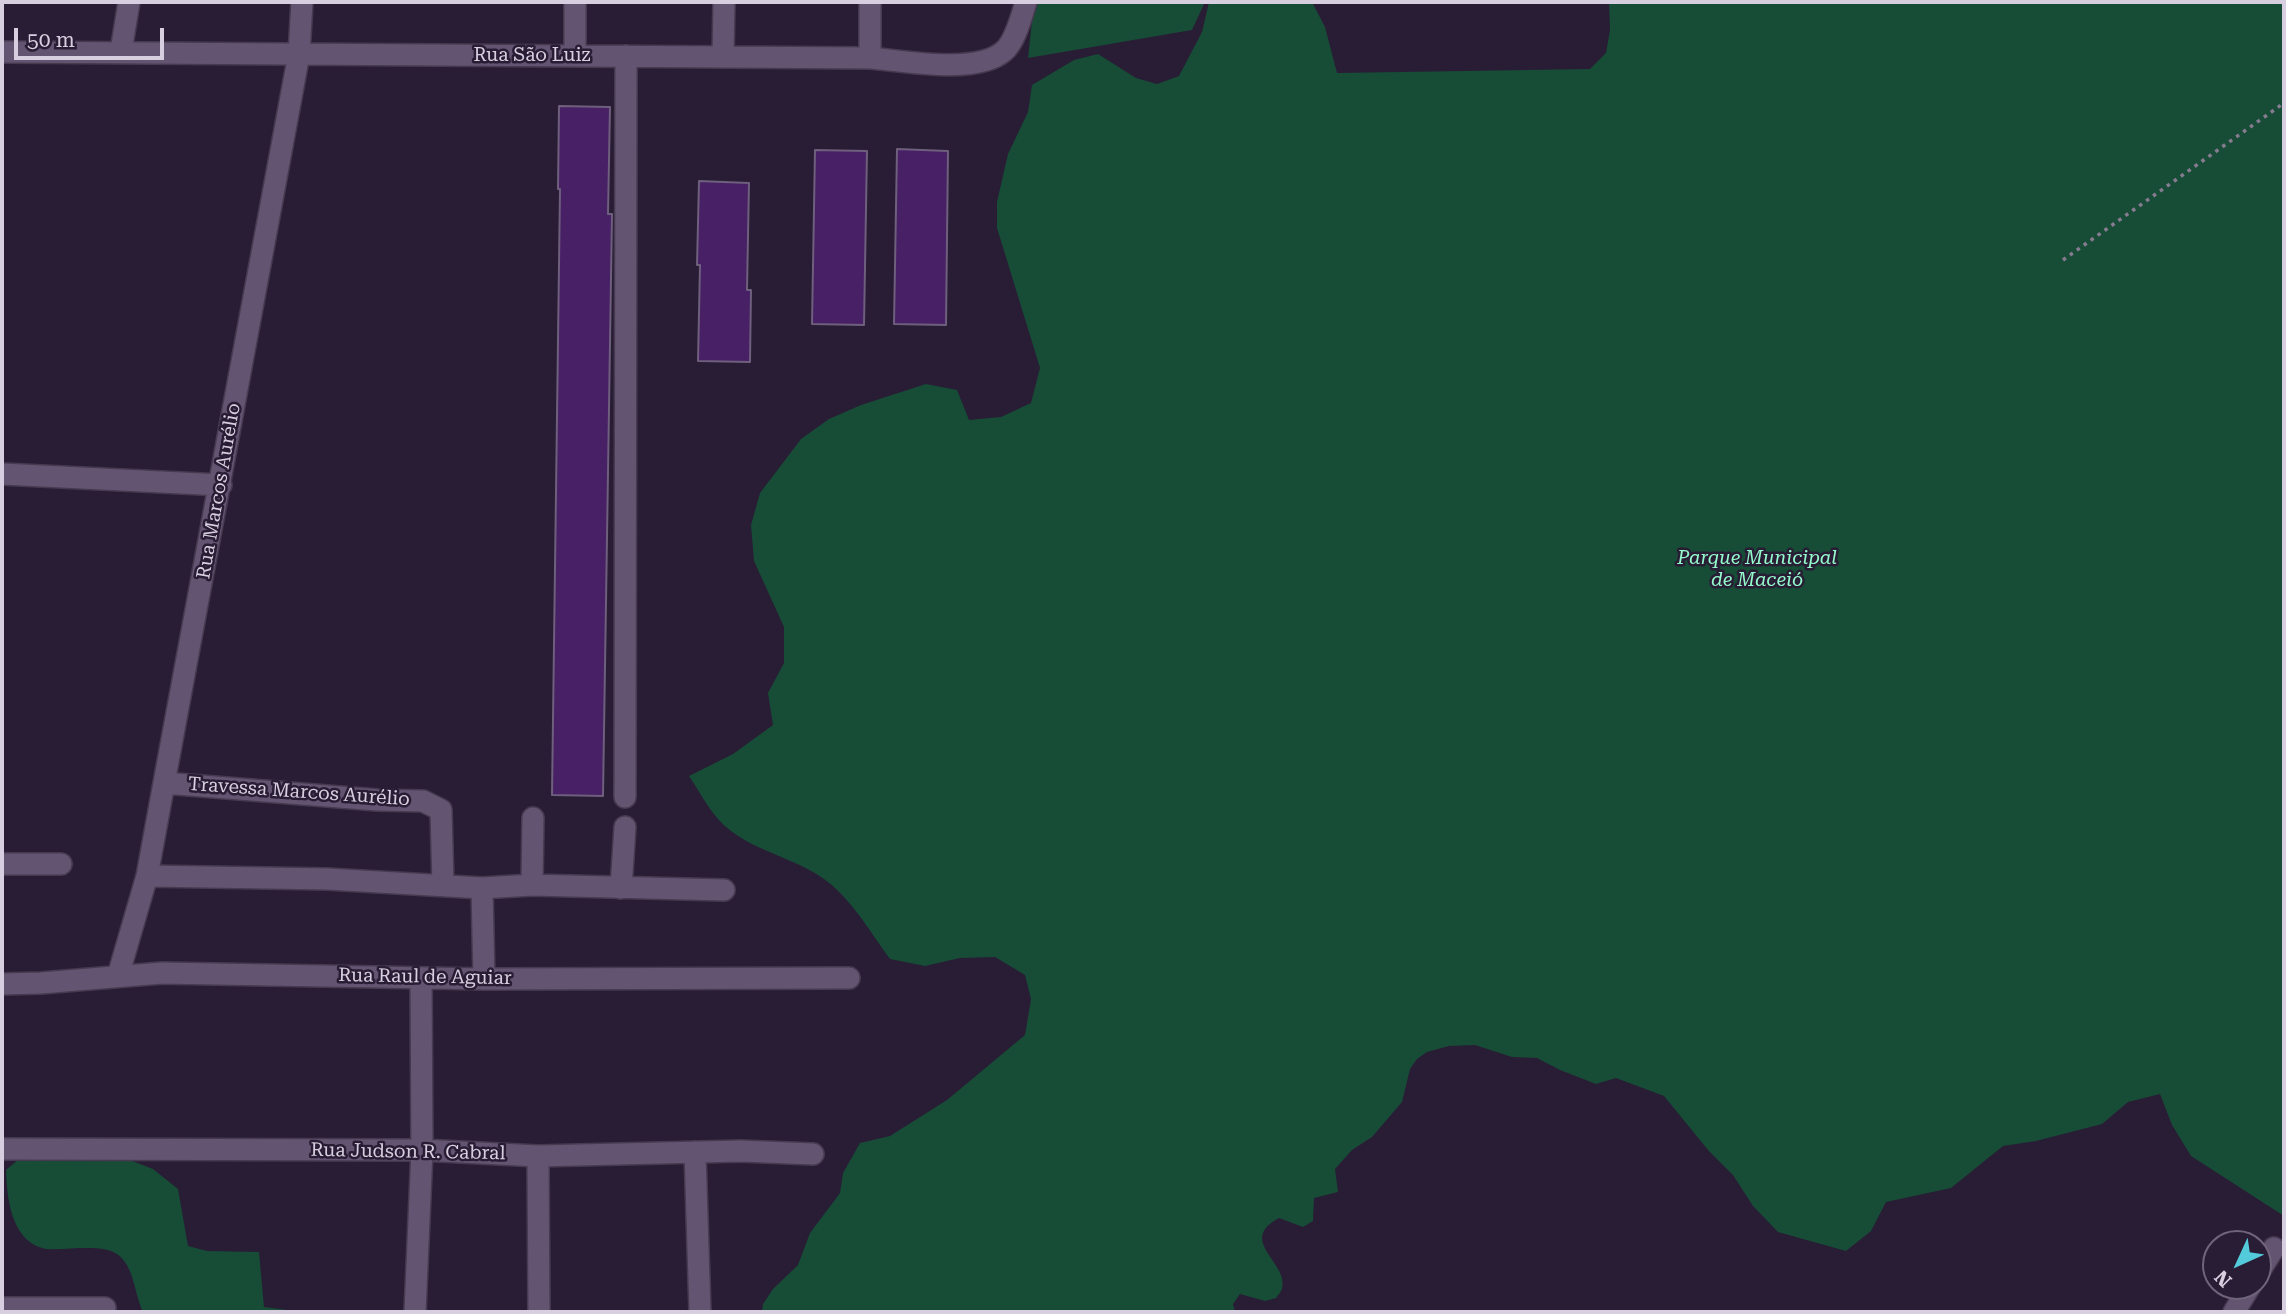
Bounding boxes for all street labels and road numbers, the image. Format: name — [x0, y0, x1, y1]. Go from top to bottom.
street label: Rua São Luiz — [474, 44, 590, 66]
street label: Rua Marcos Aurélio — [192, 401, 246, 581]
street label: Travessa Marcos Aurélio — [187, 773, 411, 811]
street label: Rua Raul de Aguiar — [338, 964, 512, 990]
street label: Rua Judson R. Cabral — [310, 1139, 506, 1165]

